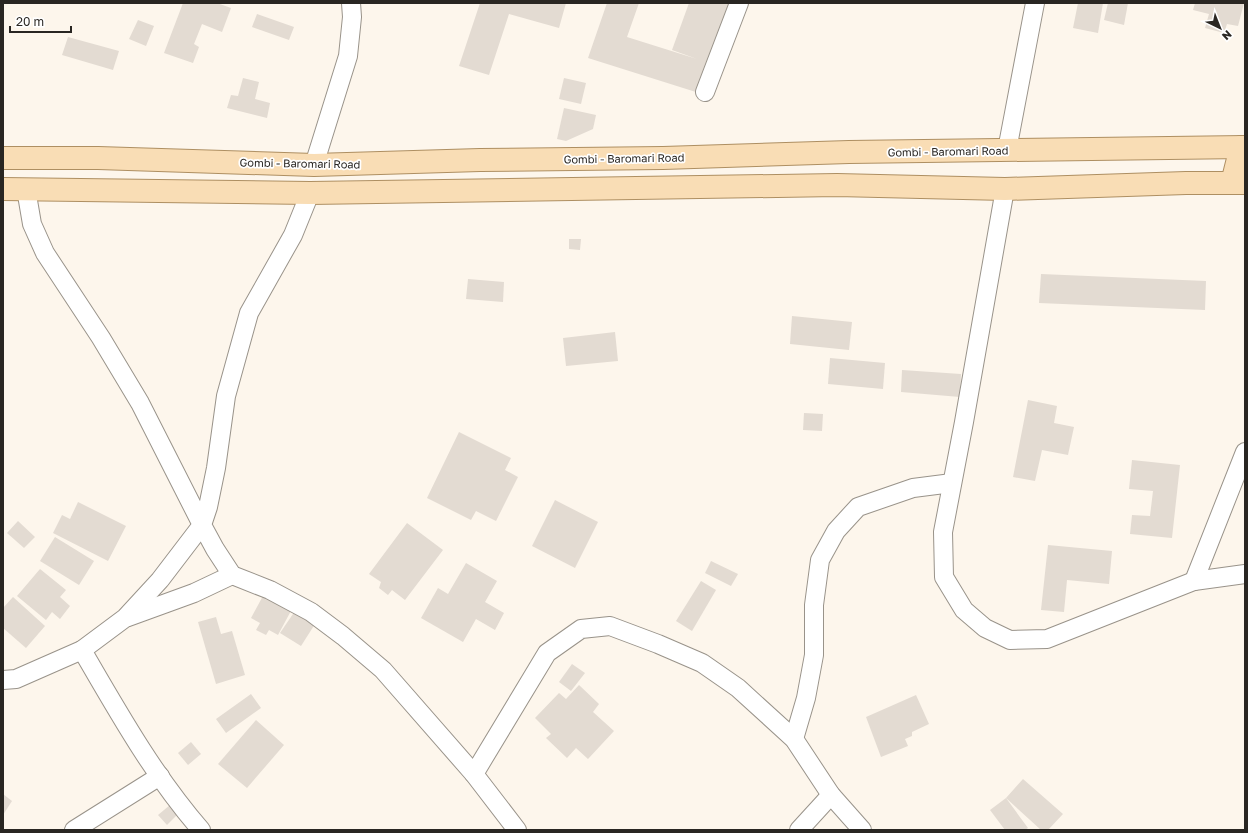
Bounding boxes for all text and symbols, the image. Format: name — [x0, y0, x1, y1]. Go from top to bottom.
scale bar — [10, 8, 71, 34]
north arrow — [1200, 8, 1240, 48]
text: 20 m — [16, 14, 44, 29]
text: N — [1220, 28, 1235, 43]
street label: Gombi - Baromari Road — [888, 143, 1008, 159]
street label: Gombi - Baromari Road — [564, 150, 684, 166]
street label: Gombi - Baromari Road — [240, 155, 360, 171]

